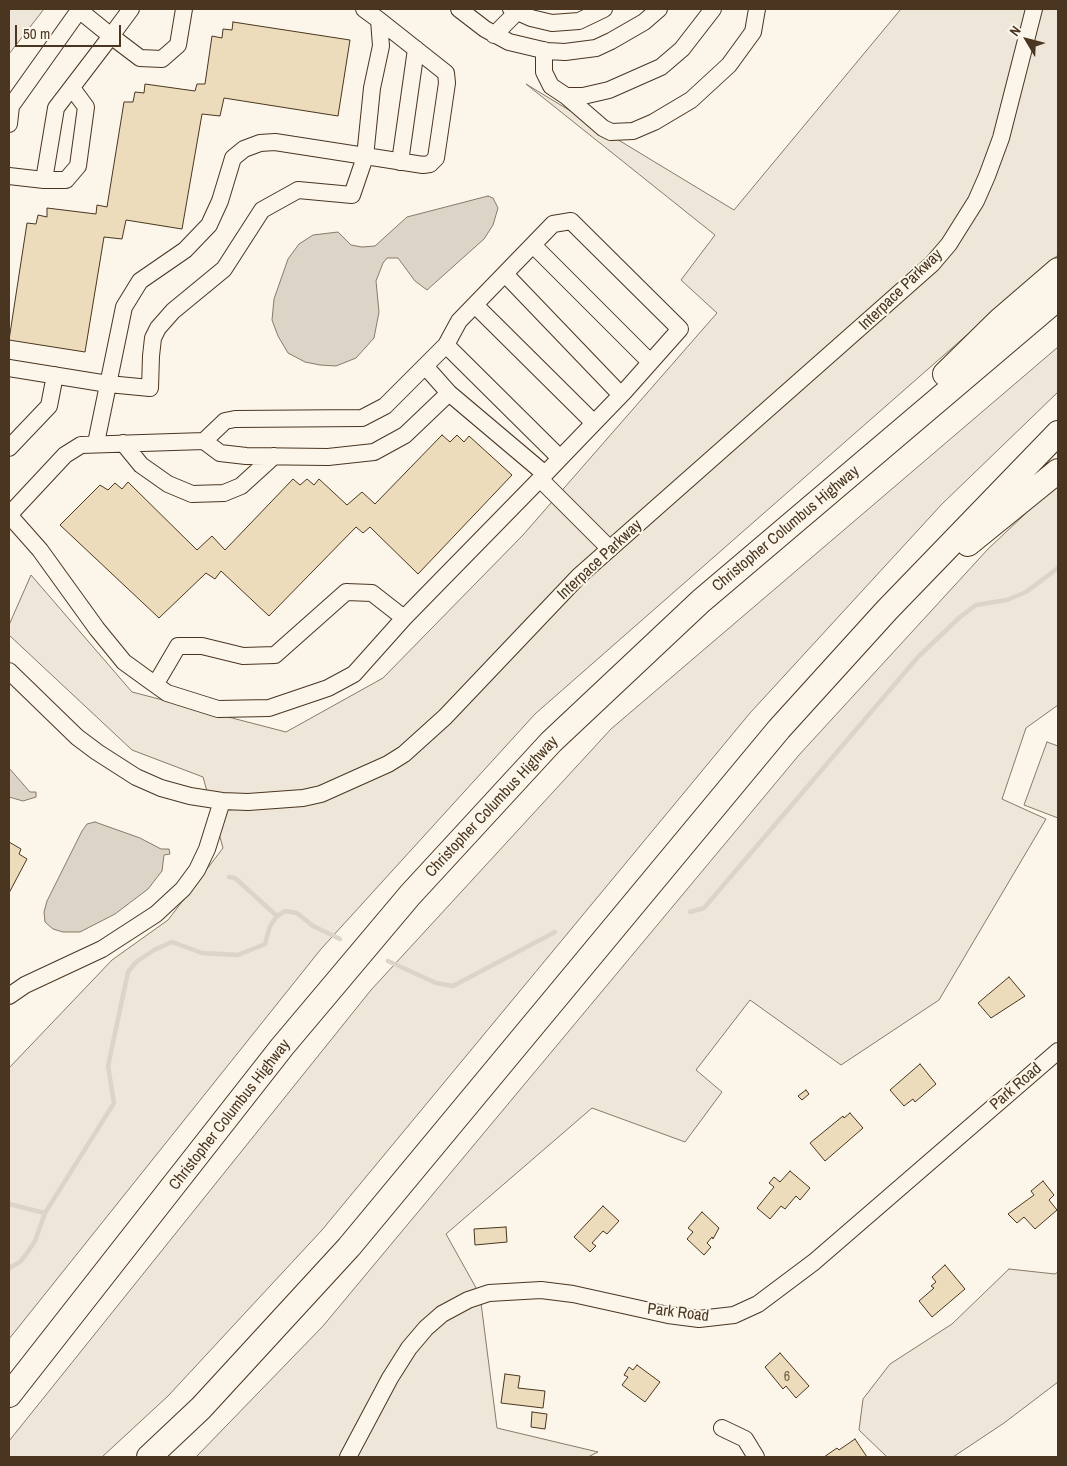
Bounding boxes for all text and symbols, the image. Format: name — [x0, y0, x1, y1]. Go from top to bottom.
scale bar — [18, 15, 124, 47]
north arrow — [1002, 15, 1052, 65]
text: N — [1005, 22, 1025, 40]
text: 50 m — [23, 23, 50, 44]
street label: Interpace Parkway — [855, 245, 947, 335]
street label: Christopher Columbus Highway — [709, 462, 863, 596]
street label: Interpace Parkway — [554, 516, 646, 604]
street label: Christopher Columbus Highway — [422, 732, 562, 882]
street label: Christopher Columbus Highway — [165, 1036, 295, 1194]
street label: Park Road — [986, 1059, 1046, 1115]
street label: Park Road — [646, 1300, 710, 1326]
house number: 6 — [784, 1369, 790, 1385]

